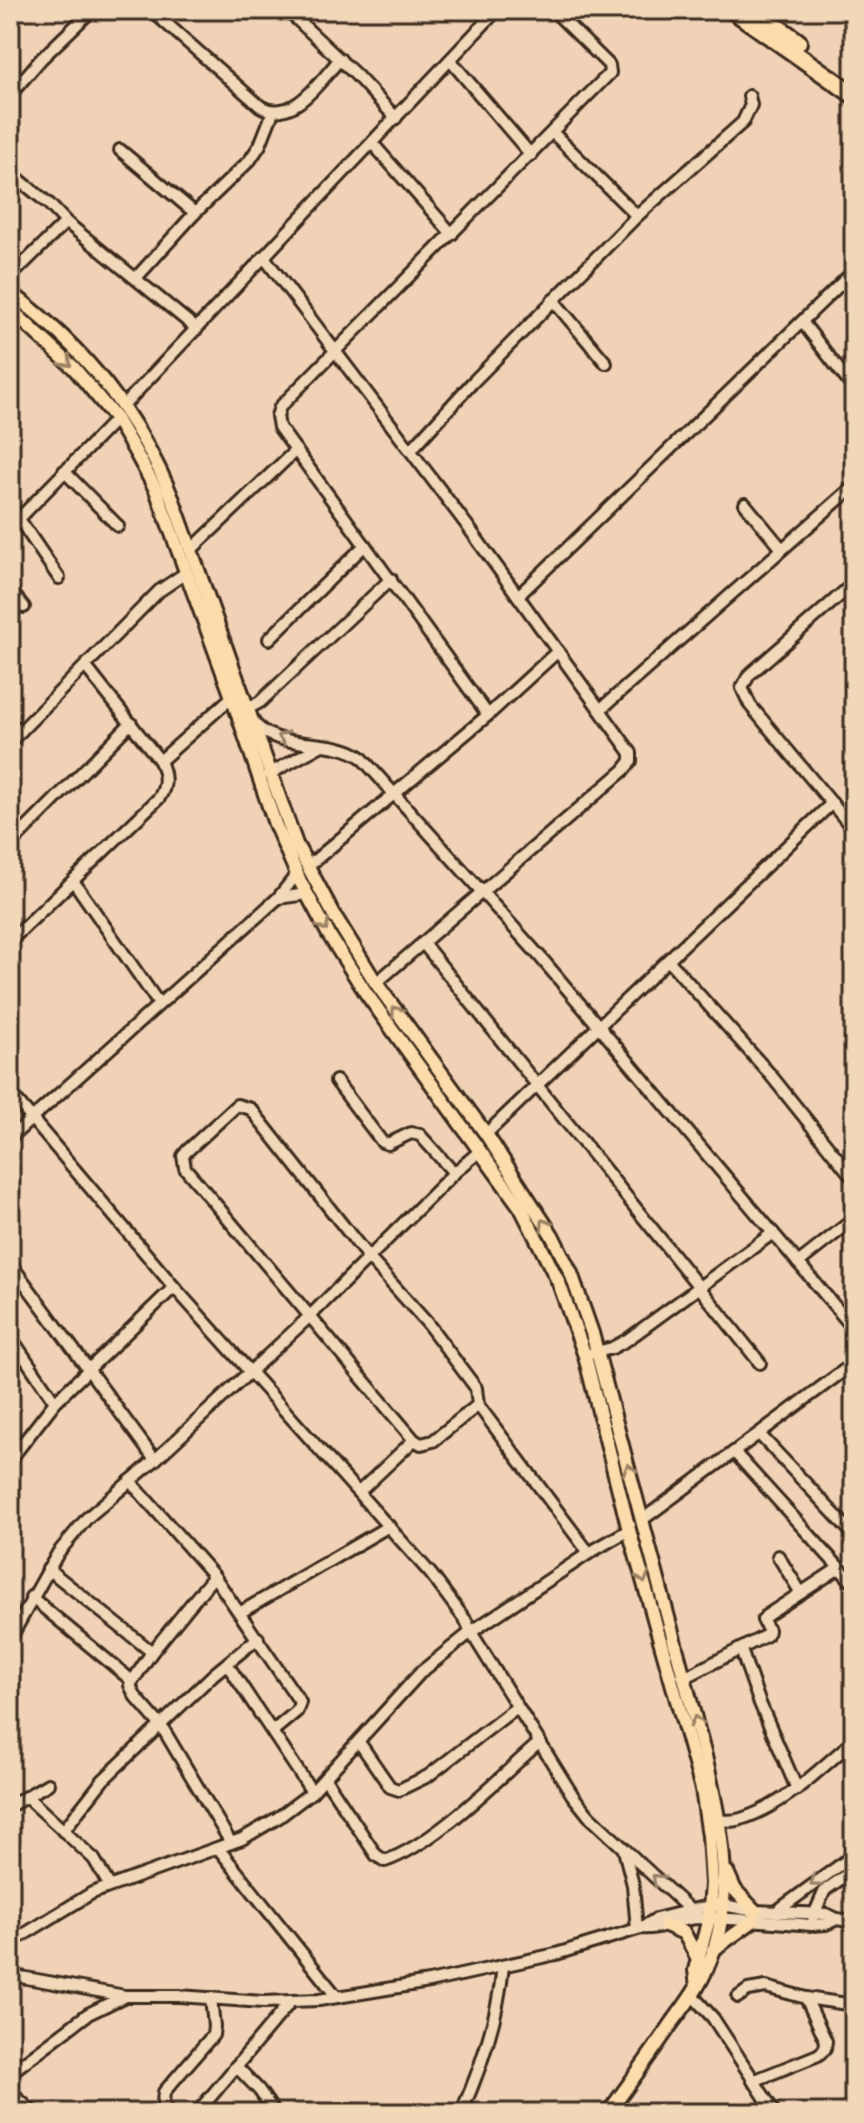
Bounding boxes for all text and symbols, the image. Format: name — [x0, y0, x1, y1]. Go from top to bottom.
one-way arrow — [58, 353, 72, 367]
one-way arrow — [277, 731, 291, 747]
one-way arrow — [315, 917, 330, 932]
one-way arrow — [391, 1006, 406, 1020]
one-way arrow — [540, 1218, 555, 1233]
one-way arrow — [621, 1463, 638, 1477]
one-way arrow — [634, 1571, 650, 1585]
one-way arrow — [688, 1714, 705, 1728]
one-way arrow — [809, 1872, 823, 1887]
one-way arrow — [652, 1873, 666, 1888]

